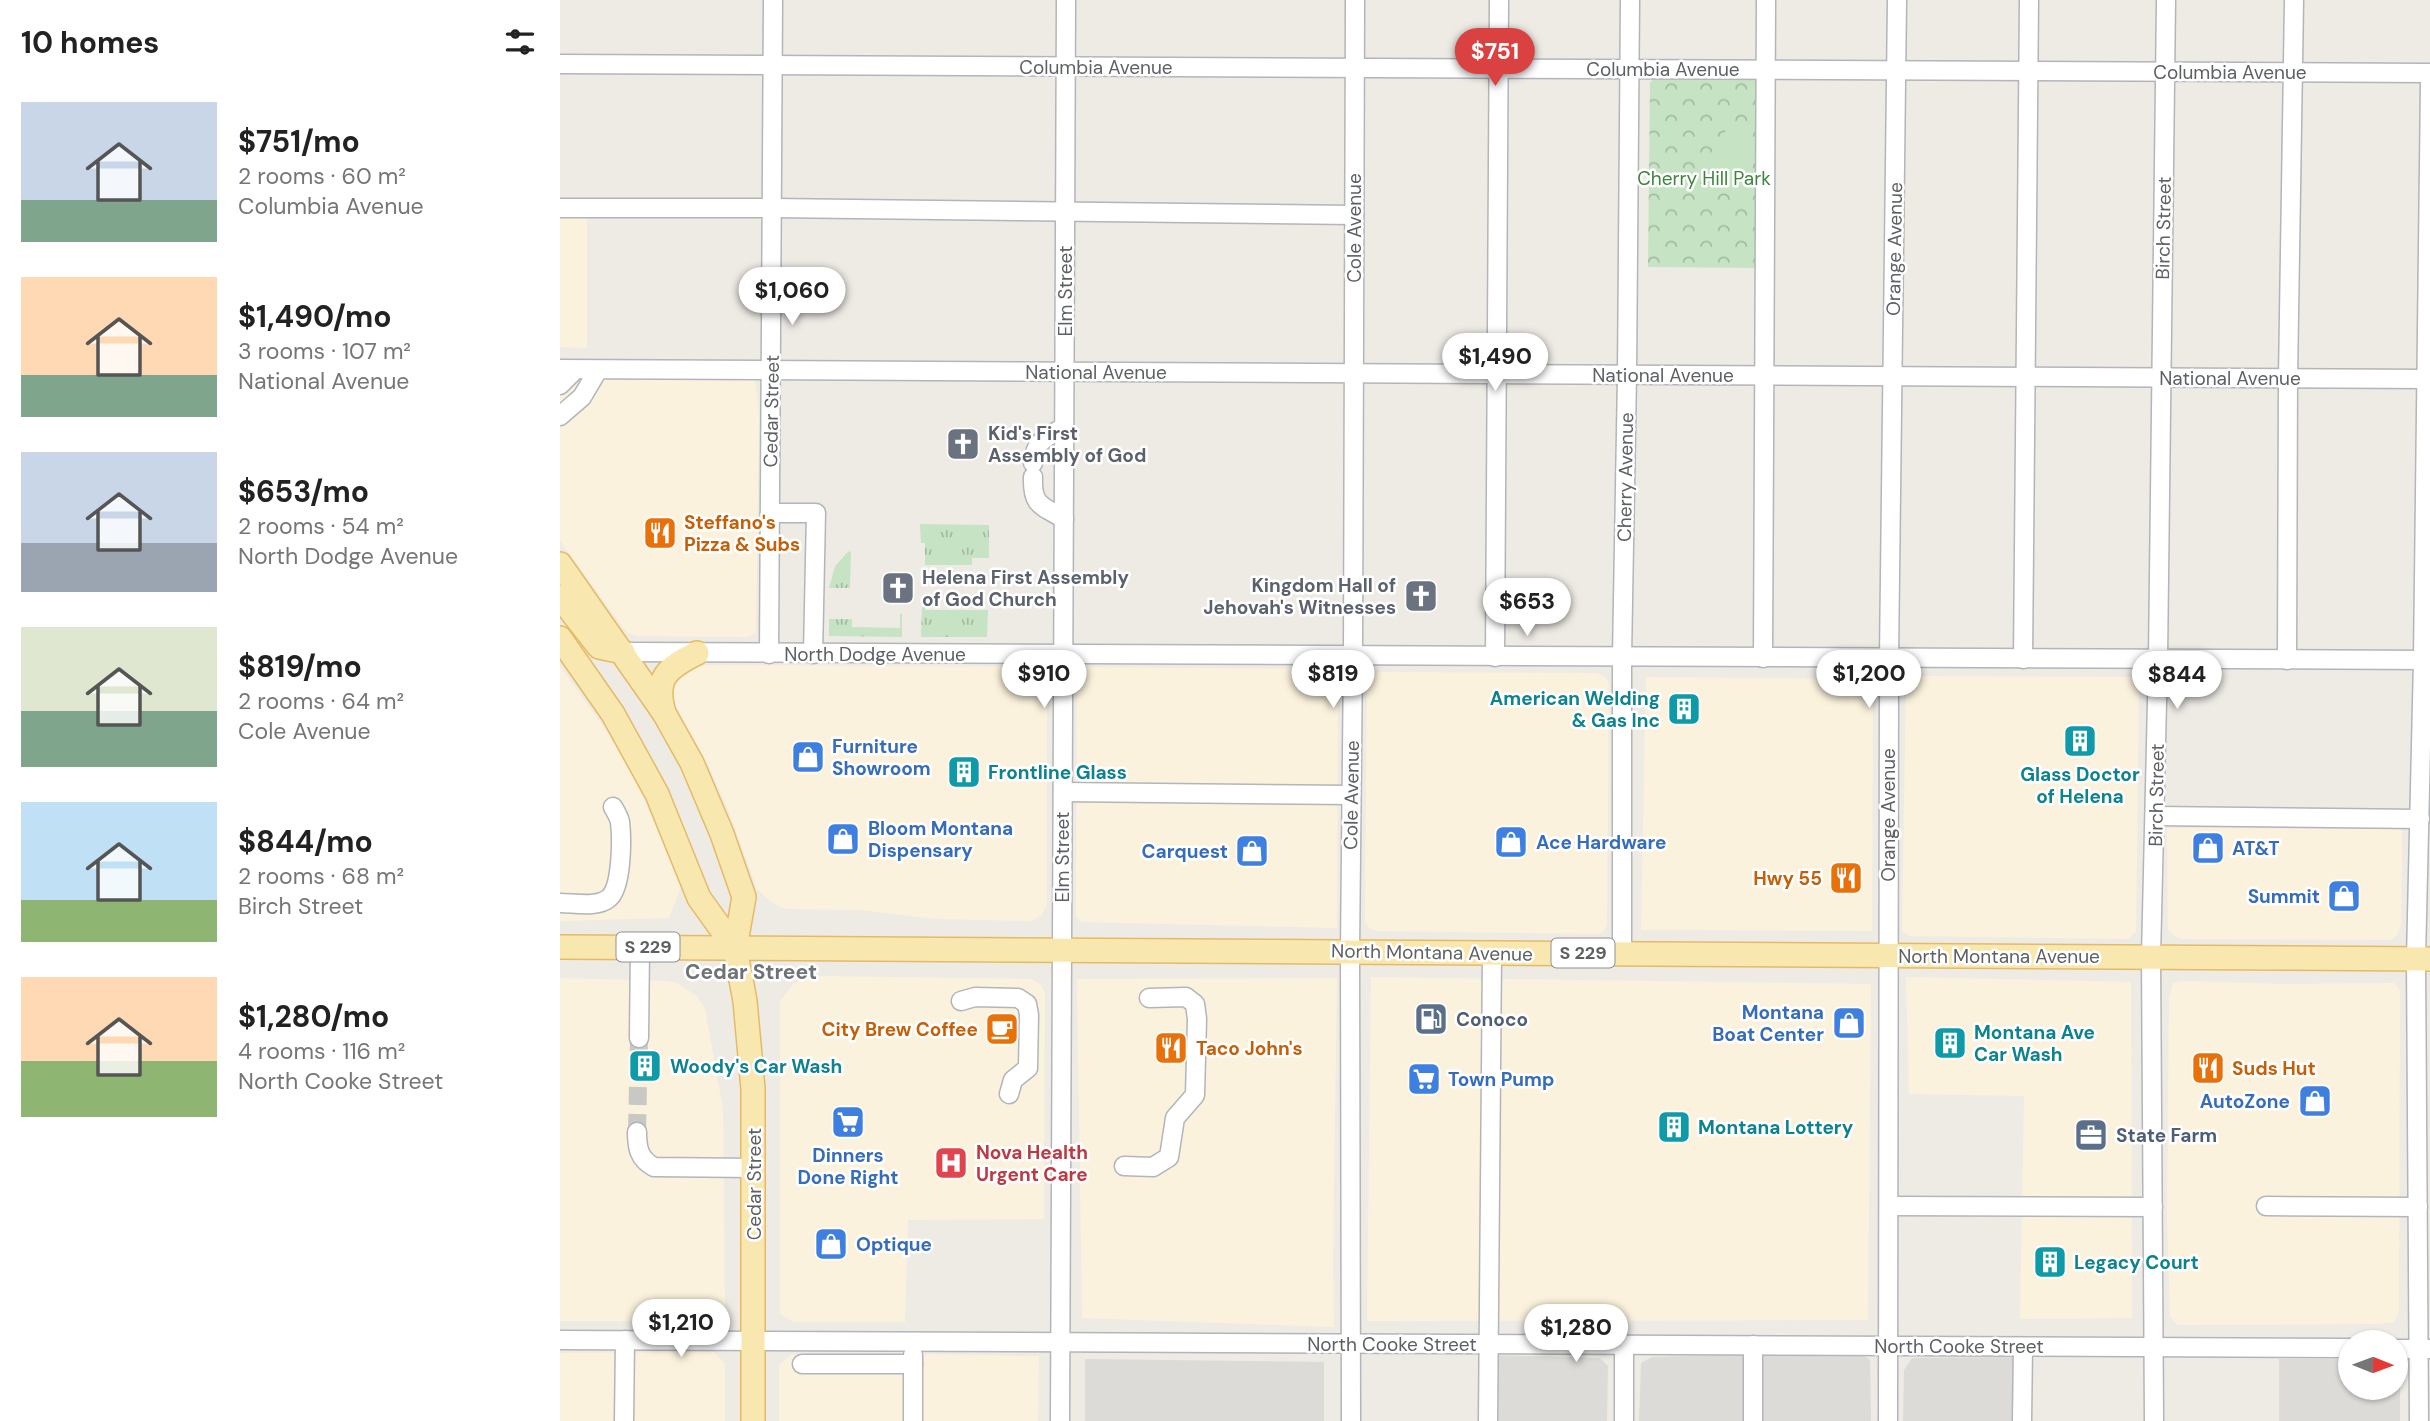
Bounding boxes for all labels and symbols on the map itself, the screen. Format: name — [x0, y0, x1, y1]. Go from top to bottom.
pin: $751 — [1454, 28, 1536, 88]
street label: Columbia Avenue — [1019, 55, 1173, 80]
street label: Columbia Avenue — [1586, 57, 1740, 82]
street label: Columbia Avenue — [2153, 60, 2307, 85]
park label: Cherry Hill Park — [1637, 166, 1771, 191]
street label: Cole Avenue — [1342, 173, 1367, 283]
street label: Birch Street — [2150, 176, 2177, 280]
street label: Orange Avenue — [1881, 182, 1908, 316]
street label: Elm Street — [1053, 246, 1078, 336]
pin: $1,060 — [735, 268, 849, 327]
pin: $1,490 — [1438, 334, 1552, 393]
street label: Cedar Street — [758, 354, 785, 468]
street label: National Avenue — [1025, 360, 1167, 385]
street label: National Avenue — [1592, 363, 1734, 388]
street label: National Avenue — [2159, 366, 2301, 391]
street label: Cherry Avenue — [1612, 412, 1639, 542]
place label: Kid's First Assembly of God — [988, 421, 1146, 468]
church icon: Kid's First Assembly of God — [944, 425, 982, 463]
place label: Steffano's Pizza & Subs — [684, 510, 800, 557]
restaurant icon: Steffano's Pizza & Subs — [641, 514, 679, 552]
place label: Helena First Assembly of God Church — [922, 565, 1129, 612]
church icon: Helena First Assembly of God Church — [879, 569, 917, 607]
place label: Kingdom Hall of Jehovah's Witnesses — [1203, 573, 1396, 620]
church icon: Kingdom Hall of Jehovah's Witnesses — [1402, 577, 1440, 615]
pin: $653 — [1486, 578, 1568, 638]
street label: North Dodge Avenue — [784, 642, 966, 667]
pin: $910 — [1003, 650, 1085, 710]
pin: $819 — [1292, 650, 1374, 710]
pin: $1,200 — [1812, 650, 1926, 710]
pin: $844 — [2136, 652, 2218, 711]
place label: American Welding & Gas Inc — [1490, 686, 1660, 733]
building icon: American Welding & Gas Inc — [1665, 690, 1703, 728]
building icon: Glass Doctor of Helena — [2061, 722, 2099, 760]
place label: Furniture Showroom — [832, 734, 931, 781]
shop icon: Furniture Showroom — [789, 738, 827, 776]
street label: Cole Avenue — [1338, 740, 1365, 850]
street label: Birch Street — [2143, 743, 2170, 847]
street label: Orange Avenue — [1876, 748, 1901, 882]
building icon: Frontline Glass — [945, 753, 983, 791]
place label: Frontline Glass — [988, 760, 1127, 785]
place label: Glass Doctor of Helena — [2020, 762, 2140, 809]
street label: Elm Street — [1050, 812, 1075, 902]
place label: Bloom Montana Dispensary — [868, 816, 1013, 863]
shop icon: Bloom Montana Dispensary — [824, 820, 862, 858]
shop icon: Ace Hardware — [1492, 823, 1530, 861]
shop icon: AT&T — [2189, 829, 2227, 867]
place label: Ace Hardware — [1536, 830, 1667, 855]
shop icon: Carquest — [1233, 832, 1271, 870]
place label: AT&T — [2232, 836, 2280, 861]
place label: Carquest — [1142, 839, 1228, 864]
restaurant icon: Hwy 55 — [1827, 859, 1865, 897]
place label: Hwy 55 — [1753, 866, 1822, 891]
shop icon: Summit — [2325, 877, 2363, 915]
place label: Summit — [2248, 884, 2320, 909]
road number: S 229 — [616, 932, 679, 962]
street label: North Montana Avenue — [1331, 938, 1533, 967]
road number: S 229 — [1552, 938, 1614, 968]
street label: North Montana Avenue — [1898, 944, 2100, 969]
district label: Cedar Street — [685, 958, 817, 986]
fuel station icon: Conoco — [1412, 1000, 1450, 1038]
place label: Montana Boat Center — [1712, 1000, 1824, 1047]
shop icon: Montana Boat Center — [1830, 1004, 1868, 1042]
place label: Conoco — [1456, 1007, 1528, 1032]
cafe icon: City Brew Coffee — [983, 1010, 1021, 1048]
place label: City Brew Coffee — [822, 1017, 978, 1042]
place label: Montana Ave Car Wash — [1974, 1020, 2095, 1067]
building icon: Montana Ave Car Wash — [1931, 1024, 1969, 1062]
restaurant icon: Taco John's — [1152, 1029, 1190, 1067]
place label: Taco John's — [1196, 1036, 1303, 1061]
building icon: Woody's Car Wash — [626, 1047, 664, 1085]
restaurant icon: Suds Hut — [2189, 1049, 2227, 1087]
place label: Woody's Car Wash — [670, 1054, 842, 1079]
place label: Suds Hut — [2232, 1056, 2316, 1081]
supermarket icon: Town Pump — [1405, 1060, 1443, 1098]
place label: Town Pump — [1448, 1067, 1554, 1092]
shop icon: AutoZone — [2296, 1082, 2334, 1120]
place label: AutoZone — [2200, 1089, 2290, 1114]
supermarket icon: Dinners Done Right — [829, 1103, 867, 1141]
building icon: Montana Lottery — [1655, 1108, 1693, 1146]
place label: Montana Lottery — [1698, 1115, 1854, 1140]
office icon: State Farm — [2072, 1116, 2110, 1154]
place label: State Farm — [2116, 1123, 2217, 1148]
street label: Cedar Street — [742, 1128, 767, 1240]
place label: Nova Health Urgent Care — [976, 1140, 1088, 1187]
place label: Dinners Done Right — [797, 1143, 899, 1190]
hospital icon: Nova Health Urgent Care — [932, 1144, 970, 1182]
shop icon: Optique — [812, 1225, 850, 1263]
place label: Optique — [856, 1232, 932, 1257]
building icon: Legacy Court — [2031, 1243, 2069, 1281]
place label: Legacy Court — [2074, 1250, 2199, 1275]
pin: $1,210 — [624, 1300, 738, 1359]
pin: $1,280 — [1519, 1304, 1633, 1364]
north arrow — [2338, 1330, 2408, 1400]
street label: North Cooke Street — [1307, 1332, 1477, 1357]
street label: North Cooke Street — [1874, 1334, 2044, 1359]

